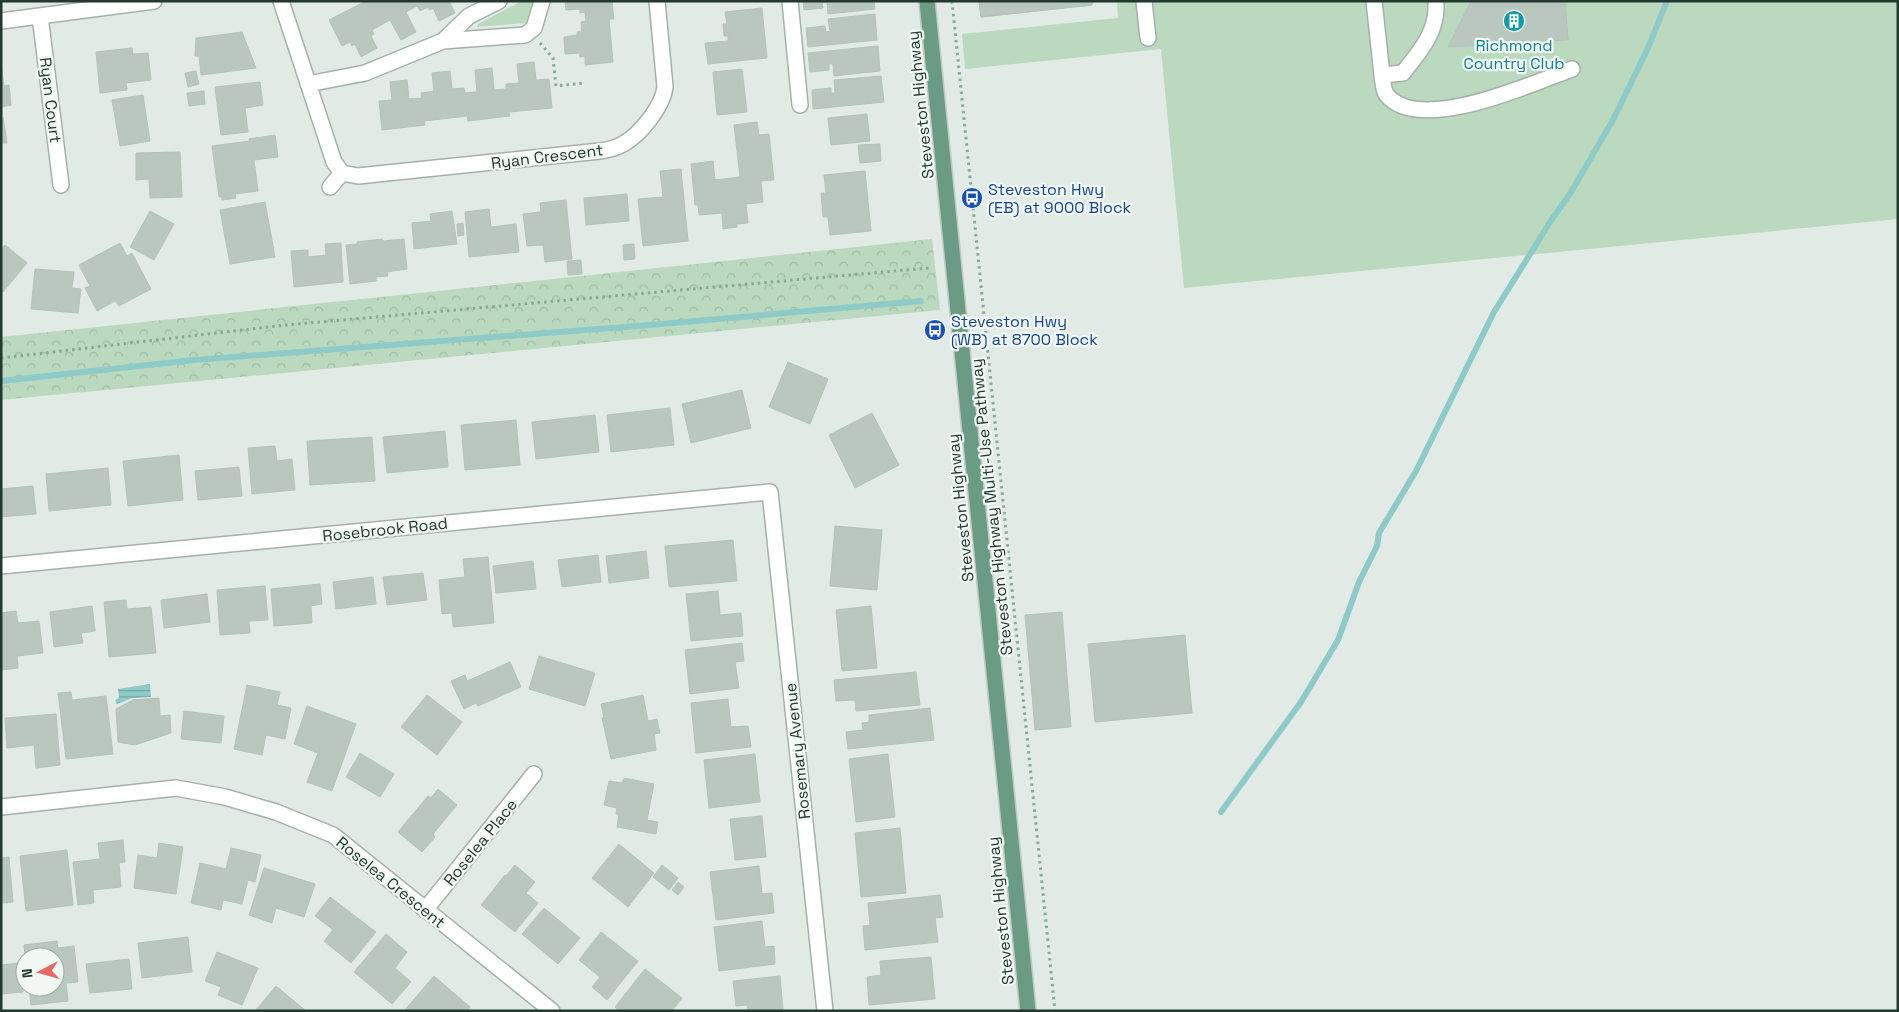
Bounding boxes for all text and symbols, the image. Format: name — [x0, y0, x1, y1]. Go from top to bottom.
building icon: Richmond Country Club — [1502, 9, 1526, 33]
street label: Steveston Highway — [902, 30, 939, 180]
place label: Richmond Country Club — [1463, 35, 1565, 74]
street label: Ryan Court — [35, 56, 66, 144]
street label: Ryan Crescent — [490, 139, 604, 174]
place label: Steveston Hwy (EB) at 9000 Block — [988, 179, 1131, 218]
bus stop icon: Steveston Hwy (EB) at 9000 Block — [960, 186, 984, 210]
place label: Steveston Hwy (WB) at 8700 Block — [951, 311, 1098, 350]
bus stop icon: Steveston Hwy (WB) at 8700 Block — [923, 318, 947, 342]
street label: Steveston Highway Multi-Use Pathway — [965, 357, 1018, 656]
street label: Steveston Highway — [942, 433, 979, 583]
street label: Rosebrook Road — [321, 512, 449, 547]
street label: Rosemary Avenue — [780, 682, 815, 820]
street label: Roselea Place — [439, 794, 522, 890]
street label: Roselea Crescent — [332, 832, 450, 933]
street label: Steveston Highway — [982, 836, 1019, 986]
north arrow — [15, 947, 65, 997]
text: N — [18, 968, 37, 979]

